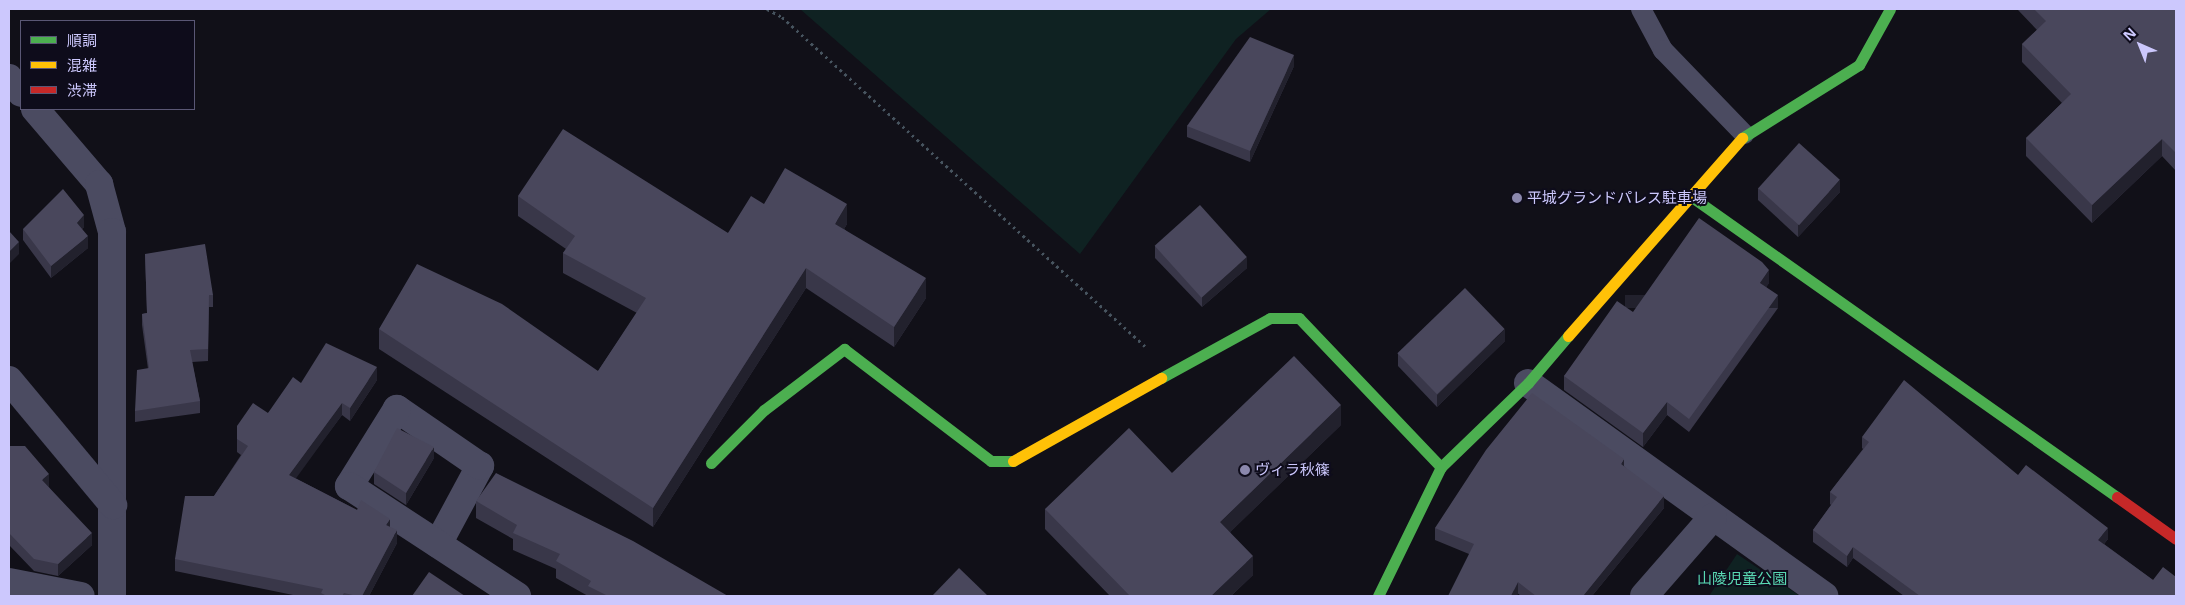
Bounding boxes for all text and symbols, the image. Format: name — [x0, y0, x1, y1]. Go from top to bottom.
legend — [20, 20, 195, 110]
north arrow — [2115, 20, 2165, 70]
text: N — [2119, 23, 2140, 45]
text: 順調 — [67, 30, 97, 50]
text: 混雑 — [67, 55, 97, 75]
text: 渋滞 — [67, 80, 97, 100]
place label: 平城グランドパレス駐車場 — [1527, 189, 1707, 207]
marker: 平城グランドパレス駐車場 — [1511, 192, 1523, 204]
place label: ヴィラ秋篠 — [1255, 461, 1330, 479]
marker: ヴィラ秋篠 — [1239, 464, 1251, 476]
park label: 山陵児童公園 — [1697, 570, 1787, 588]

